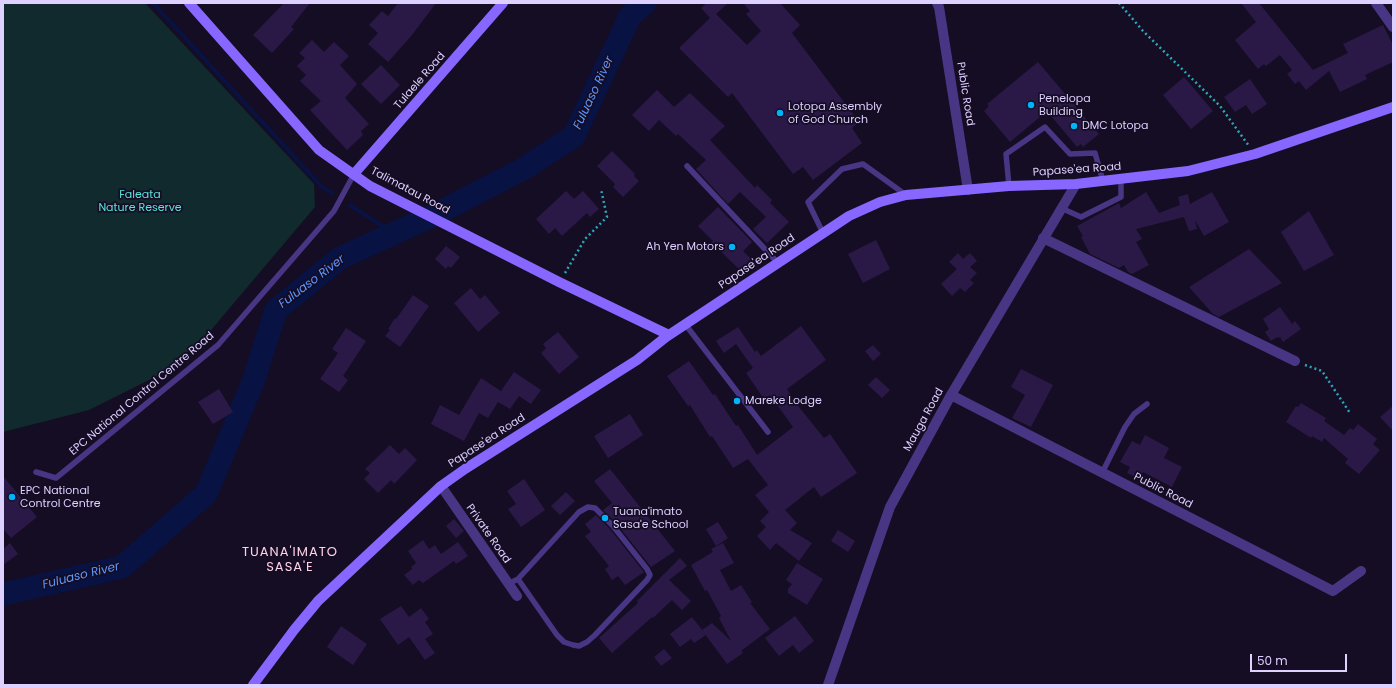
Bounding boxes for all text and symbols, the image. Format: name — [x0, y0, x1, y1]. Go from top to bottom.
street label: Tulaele Road — [392, 50, 448, 112]
water label: Fuluaso River — [571, 54, 617, 132]
street label: Public Road — [953, 61, 977, 127]
place label: Penelopa Building — [1039, 92, 1091, 118]
place label: Lotopa Assembly of God Church — [788, 100, 882, 126]
marker: Penelopa Building — [1026, 100, 1036, 110]
marker: Lotopa Assembly of God Church — [775, 108, 785, 118]
place label: DMC Lotopa — [1082, 119, 1148, 133]
marker: DMC Lotopa — [1069, 121, 1079, 131]
street label: Papase'ea Road — [1032, 160, 1122, 180]
street label: Talimatau Road — [368, 165, 452, 217]
park label: Faleata Nature Reserve — [98, 188, 182, 214]
street label: Papase'ea Road — [717, 232, 797, 292]
place label: Ah Yen Motors — [646, 240, 724, 254]
marker: Ah Yen Motors — [727, 242, 737, 252]
water label: Fuluaso River — [276, 253, 348, 311]
street label: EPC National Control Centre Road — [67, 330, 217, 458]
street label: Mauga Road — [901, 386, 947, 454]
place label: Mareke Lodge — [745, 394, 822, 408]
marker: Mareke Lodge — [732, 396, 742, 406]
street label: Papase'ea Road — [446, 411, 528, 471]
street label: Public Road — [1131, 470, 1195, 512]
place label: EPC National Control Centre — [20, 484, 101, 510]
marker: EPC National Control Centre — [7, 492, 17, 502]
street label: Private Road — [463, 502, 513, 566]
place label: Tuana'imato Sasa'e School — [613, 505, 689, 531]
marker: Tuana'imato Sasa'e School — [600, 513, 610, 523]
district label: TUANA'IMATO SASA'E — [242, 545, 338, 576]
water label: Fuluaso River — [41, 559, 121, 593]
scale bar — [1252, 646, 1349, 672]
text: 50 m — [1257, 652, 1288, 669]

